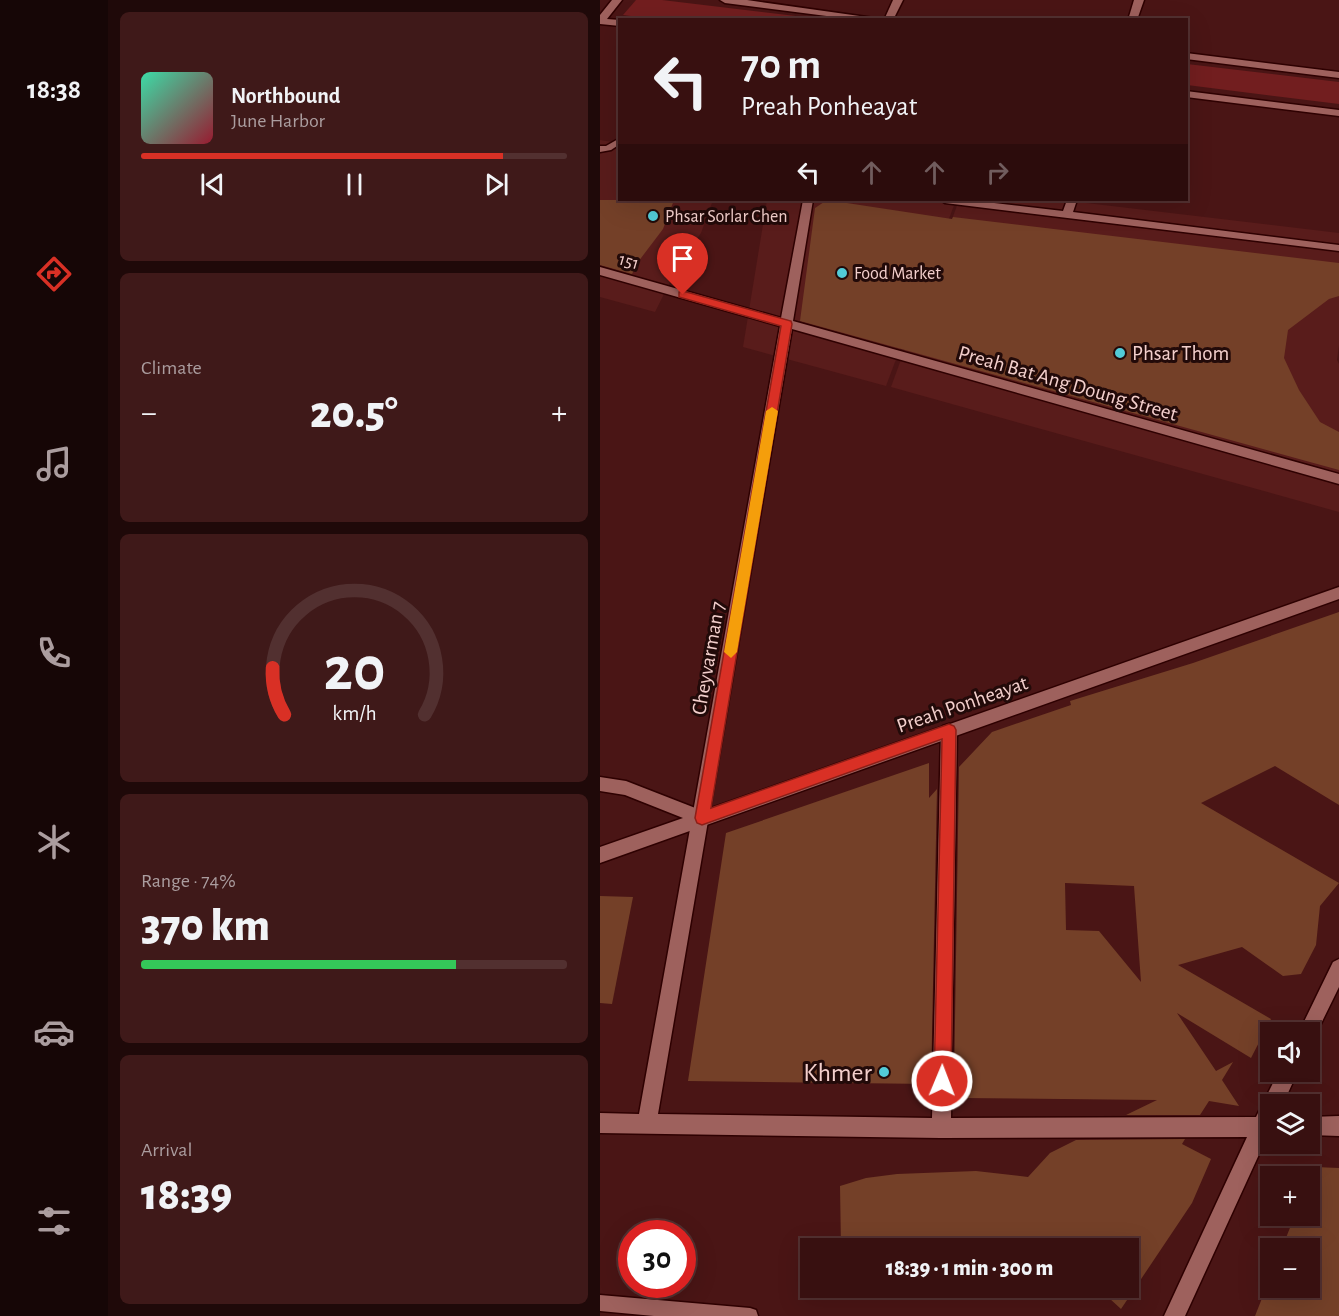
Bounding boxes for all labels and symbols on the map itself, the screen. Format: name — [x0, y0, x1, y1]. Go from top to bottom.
place label: Phsar Sorlar Chen — [665, 208, 788, 226]
marker: Phsar Sorlar Chen — [646, 209, 660, 223]
pin — [657, 233, 708, 295]
street label: 151 — [617, 251, 641, 273]
place label: Food Market — [854, 265, 941, 283]
marker: Food Market — [835, 266, 849, 280]
street label: Preah Bat Ang Doung Street — [956, 342, 1180, 425]
place label: Phsar Thom — [1132, 343, 1229, 364]
marker: Phsar Thom — [1113, 346, 1127, 360]
street label: Cheyvarman 7 — [688, 600, 729, 716]
street label: Preah Ponheayat — [894, 672, 1031, 737]
position arrow — [910, 1049, 974, 1113]
place label: Khmer — [803, 1060, 873, 1086]
marker: Khmer — [877, 1065, 891, 1079]
speed limit sign: 30 — [618, 1220, 696, 1298]

